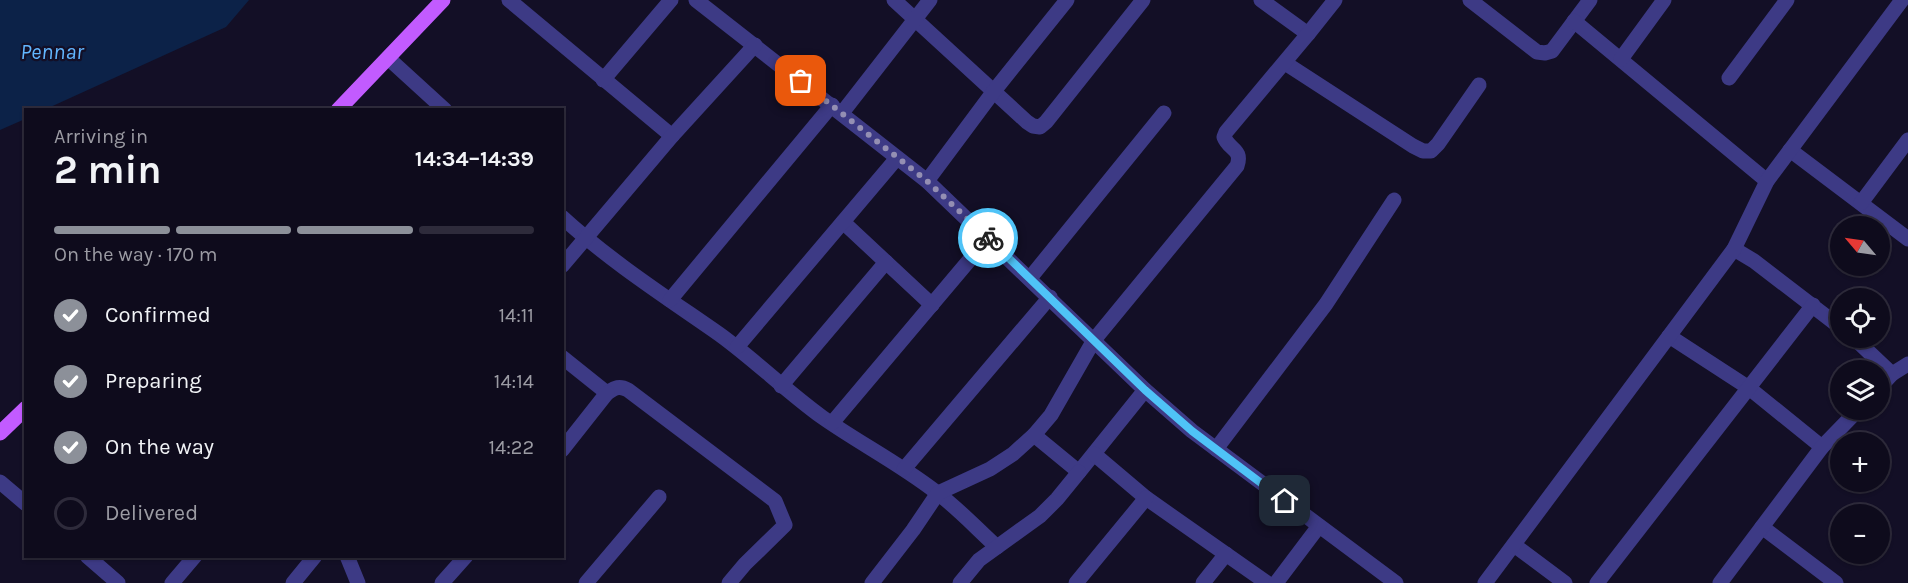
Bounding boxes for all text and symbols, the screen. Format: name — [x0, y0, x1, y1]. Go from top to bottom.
water label: Pennar — [20, 39, 85, 65]
pin — [775, 55, 826, 106]
icon: bag — [784, 64, 817, 97]
text: Arriving in — [54, 125, 148, 148]
text: 14:34–14:39 — [415, 146, 534, 172]
text: 2 min — [54, 147, 162, 193]
courier — [958, 208, 1018, 268]
north arrow — [1830, 216, 1890, 276]
map controls — [1830, 216, 1890, 564]
icon: bike — [972, 222, 1005, 255]
text: On the way · 170 m — [54, 243, 218, 266]
button: locate — [1830, 288, 1890, 348]
icon: check — [54, 299, 87, 332]
text: Confirmed — [105, 302, 211, 328]
text: 14:11 — [498, 304, 534, 327]
button: layers — [1830, 360, 1890, 420]
icon: check — [54, 365, 87, 398]
text: Preparing — [105, 368, 202, 394]
text: 14:14 — [494, 370, 534, 393]
icon: check — [54, 431, 87, 464]
button: + — [1830, 432, 1890, 492]
text: On the way — [105, 434, 214, 460]
text: 14:22 — [488, 436, 534, 459]
pin — [1259, 475, 1310, 526]
icon: home — [1268, 484, 1301, 517]
text: Delivered — [105, 500, 198, 526]
button: − — [1830, 504, 1890, 564]

